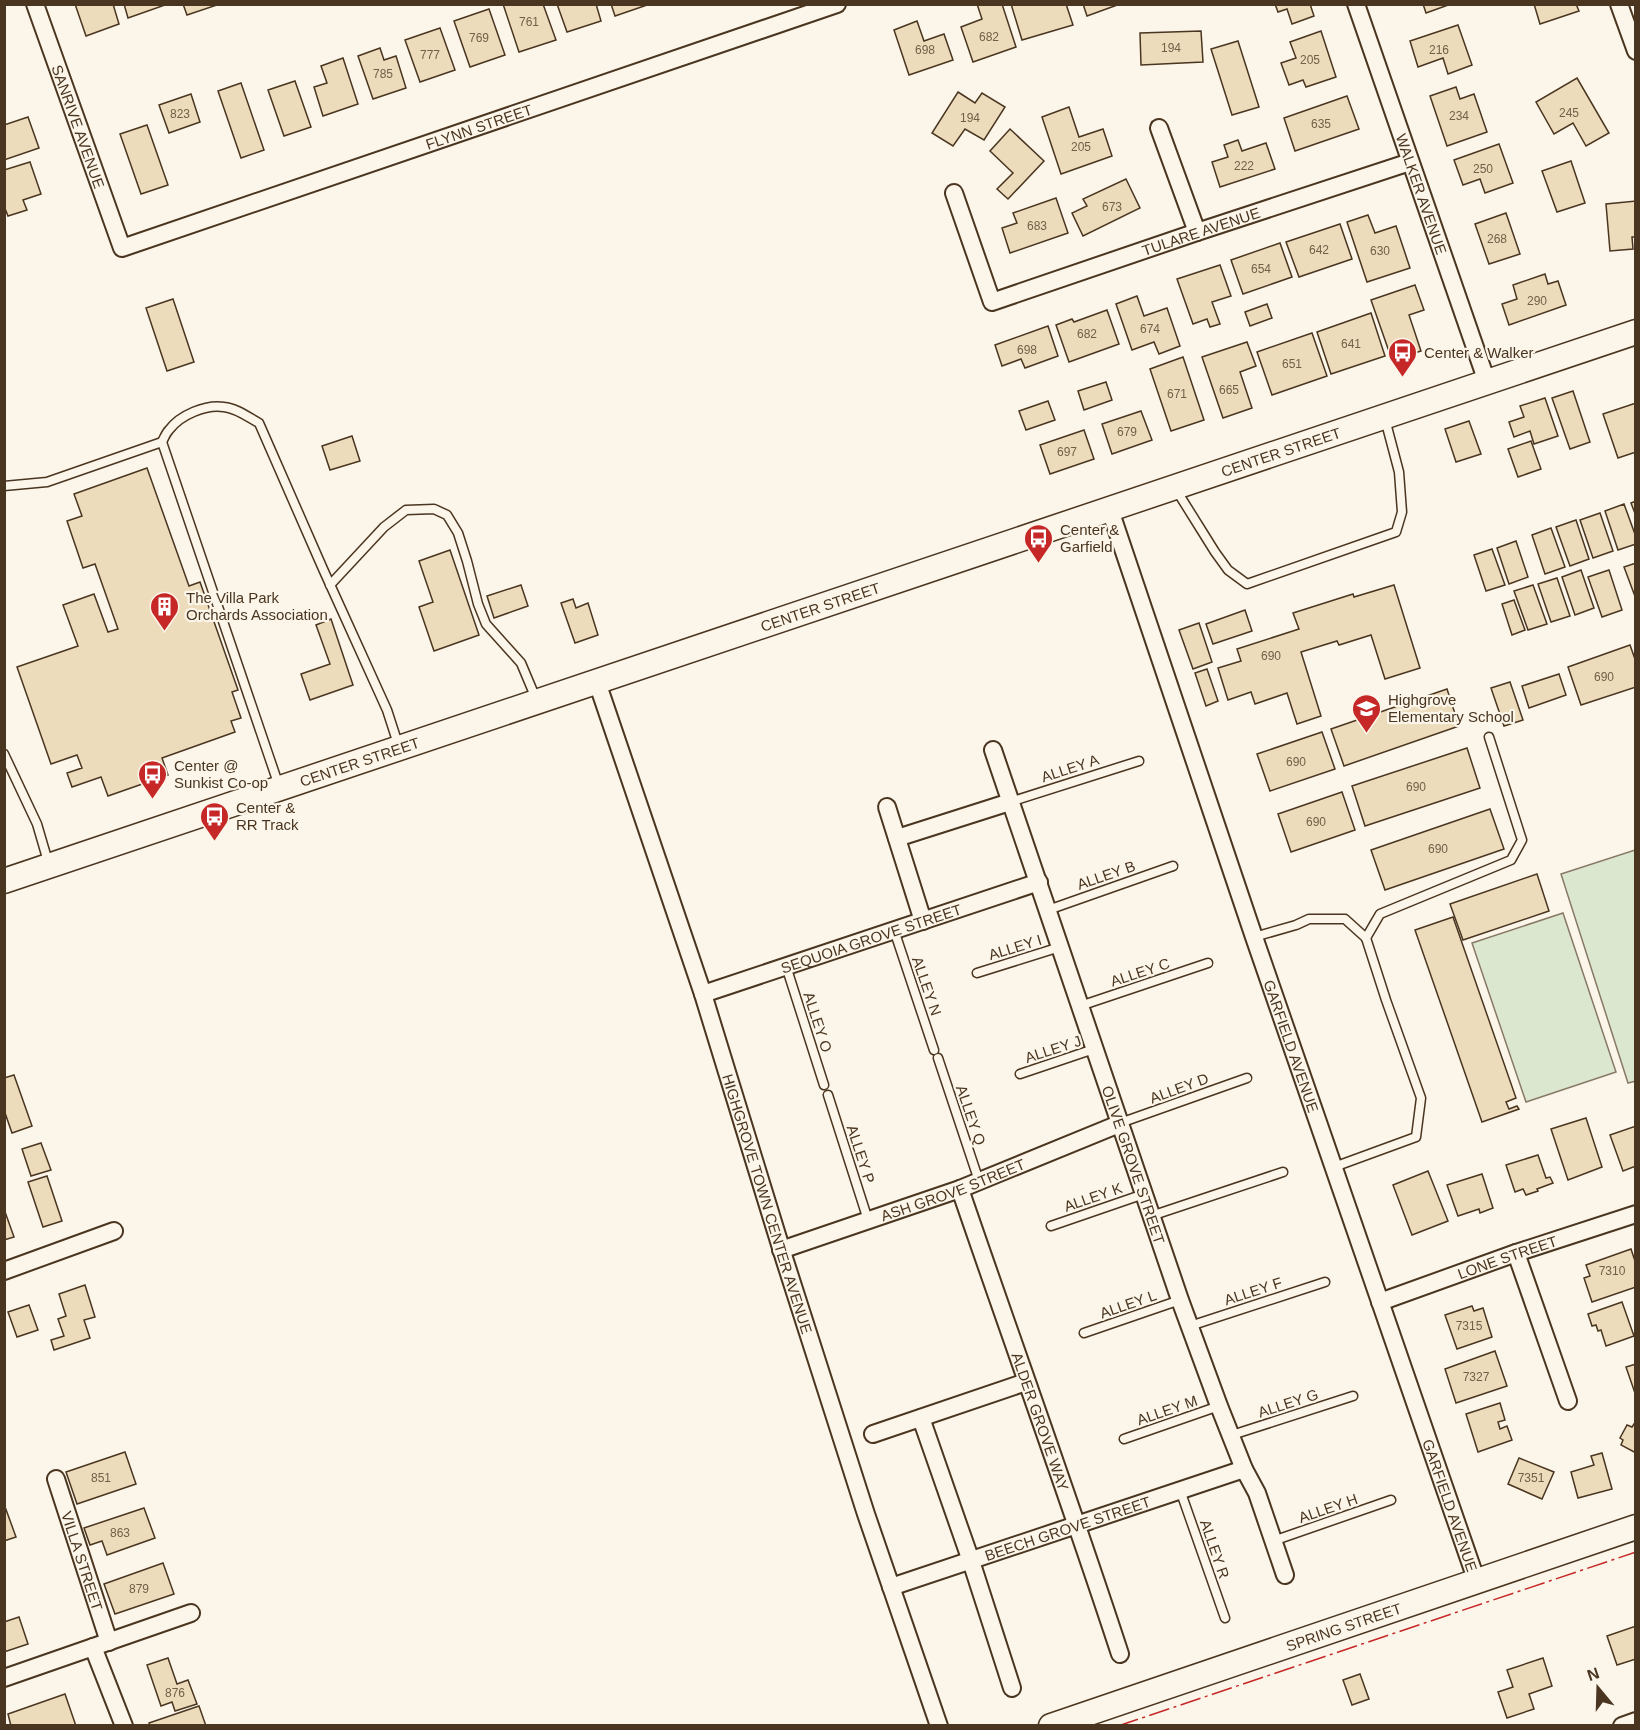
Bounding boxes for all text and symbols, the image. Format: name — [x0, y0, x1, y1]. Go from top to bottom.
house number: 761 — [519, 15, 539, 29]
house number: 682 — [979, 30, 999, 44]
house number: 769 — [469, 31, 489, 45]
house number: 194 — [1161, 41, 1181, 55]
house number: 698 — [915, 43, 935, 57]
house number: 216 — [1429, 43, 1449, 57]
house number: 777 — [420, 48, 440, 62]
house number: 205 — [1300, 53, 1320, 67]
street label: SANRIVE AVENUE — [49, 62, 108, 190]
house number: 785 — [373, 67, 393, 81]
street label: FLYNN STREET — [423, 100, 534, 152]
house number: 245 — [1559, 106, 1579, 120]
house number: 823 — [170, 107, 190, 121]
house number: 234 — [1449, 109, 1469, 123]
house number: 194 — [960, 111, 980, 125]
house number: 635 — [1311, 117, 1331, 131]
street label: WALKER AVENUE — [1393, 131, 1451, 257]
house number: 205 — [1071, 140, 1091, 154]
house number: 222 — [1234, 159, 1254, 173]
house number: 250 — [1473, 162, 1493, 176]
house number: 673 — [1102, 200, 1122, 214]
street label: TULARE AVENUE — [1140, 203, 1262, 259]
house number: 683 — [1027, 219, 1047, 233]
house number: 268 — [1487, 232, 1507, 246]
house number: 642 — [1309, 243, 1329, 257]
house number: 630 — [1370, 244, 1390, 258]
house number: 654 — [1251, 262, 1271, 276]
house number: 290 — [1527, 294, 1547, 308]
house number: 674 — [1140, 322, 1160, 336]
house number: 682 — [1077, 327, 1097, 341]
bus stop icon: Center & Walker — [1387, 336, 1419, 378]
house number: 641 — [1341, 337, 1361, 351]
house number: 698 — [1017, 343, 1037, 357]
place label: Center & Walker — [1424, 344, 1533, 361]
house number: 651 — [1282, 357, 1302, 371]
house number: 665 — [1219, 383, 1239, 397]
house number: 671 — [1167, 387, 1187, 401]
street label: CENTER STREET — [1219, 424, 1343, 480]
house number: 679 — [1117, 425, 1137, 439]
house number: 697 — [1057, 445, 1077, 459]
place label: Center & Garfield — [1060, 521, 1119, 555]
bus stop icon: Center & Garfield — [1023, 522, 1055, 564]
street label: CENTER STREET — [758, 578, 882, 634]
place label: The Villa Park Orchards Association — [186, 589, 328, 623]
building icon: The Villa Park Orchards Association — [149, 590, 181, 632]
house number: 690 — [1261, 649, 1281, 663]
house number: 690 — [1594, 670, 1614, 684]
place label: Highgrove Elementary School — [1388, 691, 1514, 725]
school or university icon: Highgrove Elementary School — [1351, 692, 1383, 734]
street label: CENTER STREET — [297, 733, 421, 789]
street label: ALLEY A — [1039, 751, 1101, 785]
house number: 690 — [1286, 755, 1306, 769]
place label: Center @ Sunkist Co-op — [174, 757, 268, 791]
bus stop icon: Center @ Sunkist Co-op — [137, 758, 169, 800]
house number: 690 — [1406, 780, 1426, 794]
place label: Center & RR Track — [236, 799, 299, 833]
bus stop icon: Center & RR Track — [199, 800, 231, 842]
house number: 690 — [1306, 815, 1326, 829]
house number: 690 — [1428, 842, 1448, 856]
street label: ALLEY B — [1075, 857, 1137, 893]
street label: SEQUOIA GROVE STREET — [778, 900, 963, 976]
street label: ALLEY I — [986, 931, 1044, 963]
street label: ALLEY N — [909, 954, 945, 1018]
street label: ALLEY C — [1108, 954, 1172, 990]
street label: GARFIELD AVENUE — [1261, 978, 1322, 1115]
street label: ALLEY O — [800, 990, 836, 1054]
street label: ALLEY J — [1023, 1032, 1083, 1066]
street label: ALLEY D — [1147, 1069, 1211, 1106]
street label: HIGHGROVE TOWN CENTER AVENUE — [720, 1072, 816, 1336]
street label: ALLEY Q — [953, 1083, 989, 1147]
street label: OLIVE GROVE STREET — [1099, 1083, 1169, 1246]
street label: ALLEY P — [844, 1123, 878, 1185]
street label: ASH GROVE STREET — [878, 1155, 1027, 1224]
street label: ALLEY K — [1062, 1179, 1124, 1215]
street label: LONE STREET — [1455, 1232, 1559, 1282]
house number: 7310 — [1599, 1264, 1626, 1278]
street label: ALLEY F — [1222, 1274, 1284, 1308]
street label: ALLEY L — [1097, 1286, 1159, 1322]
house number: 7315 — [1456, 1319, 1483, 1333]
street label: ALDER GROVE WAY — [1009, 1350, 1073, 1493]
house number: 7327 — [1463, 1370, 1490, 1384]
street label: ALLEY G — [1256, 1385, 1320, 1421]
street label: ALLEY M — [1134, 1392, 1200, 1428]
street label: GARFIELD AVENUE — [1420, 1437, 1481, 1574]
house number: 851 — [91, 1471, 111, 1485]
house number: 7351 — [1518, 1471, 1545, 1485]
street label: ALLEY H — [1296, 1490, 1360, 1526]
street label: BEECH GROVE STREET — [982, 1492, 1152, 1564]
street label: VILLA STREET — [59, 1509, 107, 1613]
street label: ALLEY R — [1197, 1517, 1233, 1581]
house number: 863 — [110, 1526, 130, 1540]
house number: 879 — [129, 1582, 149, 1596]
street label: SPRING STREET — [1284, 1599, 1404, 1654]
north arrow — [1568, 1658, 1628, 1718]
text: N — [1585, 1664, 1602, 1684]
house number: 876 — [165, 1686, 185, 1700]

